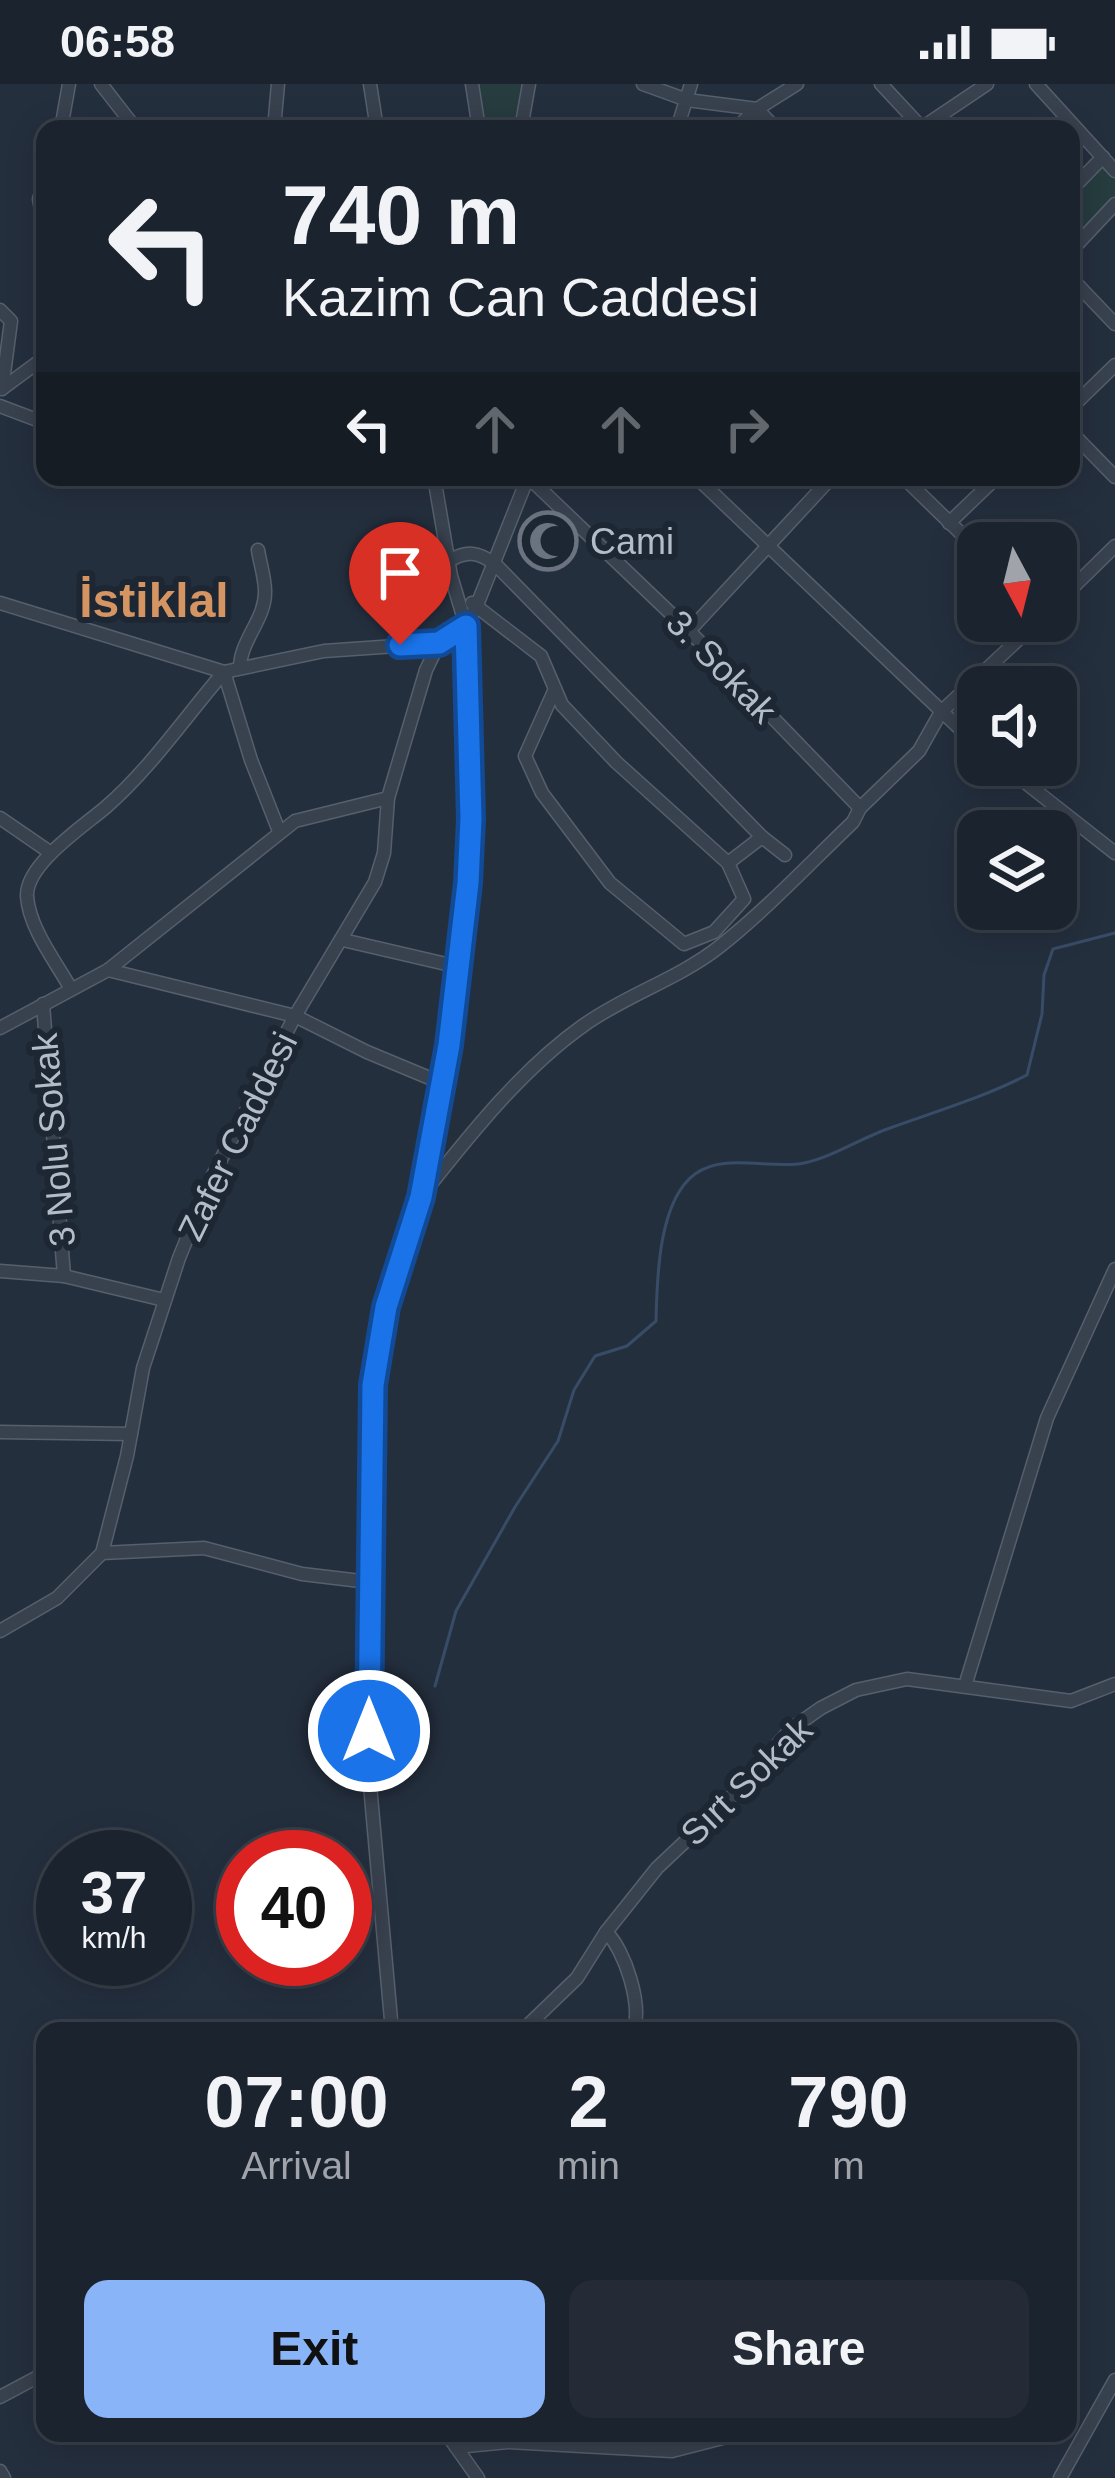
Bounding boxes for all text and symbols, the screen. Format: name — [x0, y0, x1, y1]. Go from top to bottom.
text: 06:58 — [60, 16, 175, 67]
icon: left — [84, 168, 240, 324]
text: 740 m — [282, 168, 520, 262]
text: Kazim Can Caddesi — [282, 267, 759, 327]
icon: left — [336, 396, 402, 462]
icon: ahead — [462, 396, 528, 462]
icon: ahead — [588, 396, 654, 462]
icon: right — [714, 396, 780, 462]
mosque icon: Cami — [517, 510, 579, 572]
place label: Cami — [590, 521, 674, 562]
pin — [349, 522, 451, 645]
north arrow — [957, 522, 1077, 642]
map controls — [957, 522, 1077, 930]
icon: arrive — [367, 540, 433, 606]
district label: İstiklal — [79, 574, 229, 627]
street label: 3. Sokak — [658, 602, 786, 732]
button: sound — [957, 666, 1077, 786]
button: layers — [957, 810, 1077, 930]
street label: Zafer Caddesi — [169, 1026, 305, 1247]
street label: 3 Nolu Sokak — [24, 1031, 83, 1248]
position arrow — [306, 1668, 432, 1794]
street label: Sırt Sokak — [672, 1708, 821, 1854]
speed limit sign: 40 — [216, 1830, 372, 1986]
text: 37 — [81, 1859, 147, 1926]
text: km/h — [81, 1921, 147, 1954]
text: 07:00 — [204, 2062, 389, 2142]
text: 2 — [568, 2062, 609, 2142]
text: 790 — [788, 2062, 909, 2142]
text: Arrival — [241, 2144, 352, 2187]
text: min — [557, 2144, 620, 2187]
text: m — [832, 2144, 865, 2187]
button: Exit — [84, 2280, 545, 2418]
button: Share — [569, 2280, 1029, 2418]

